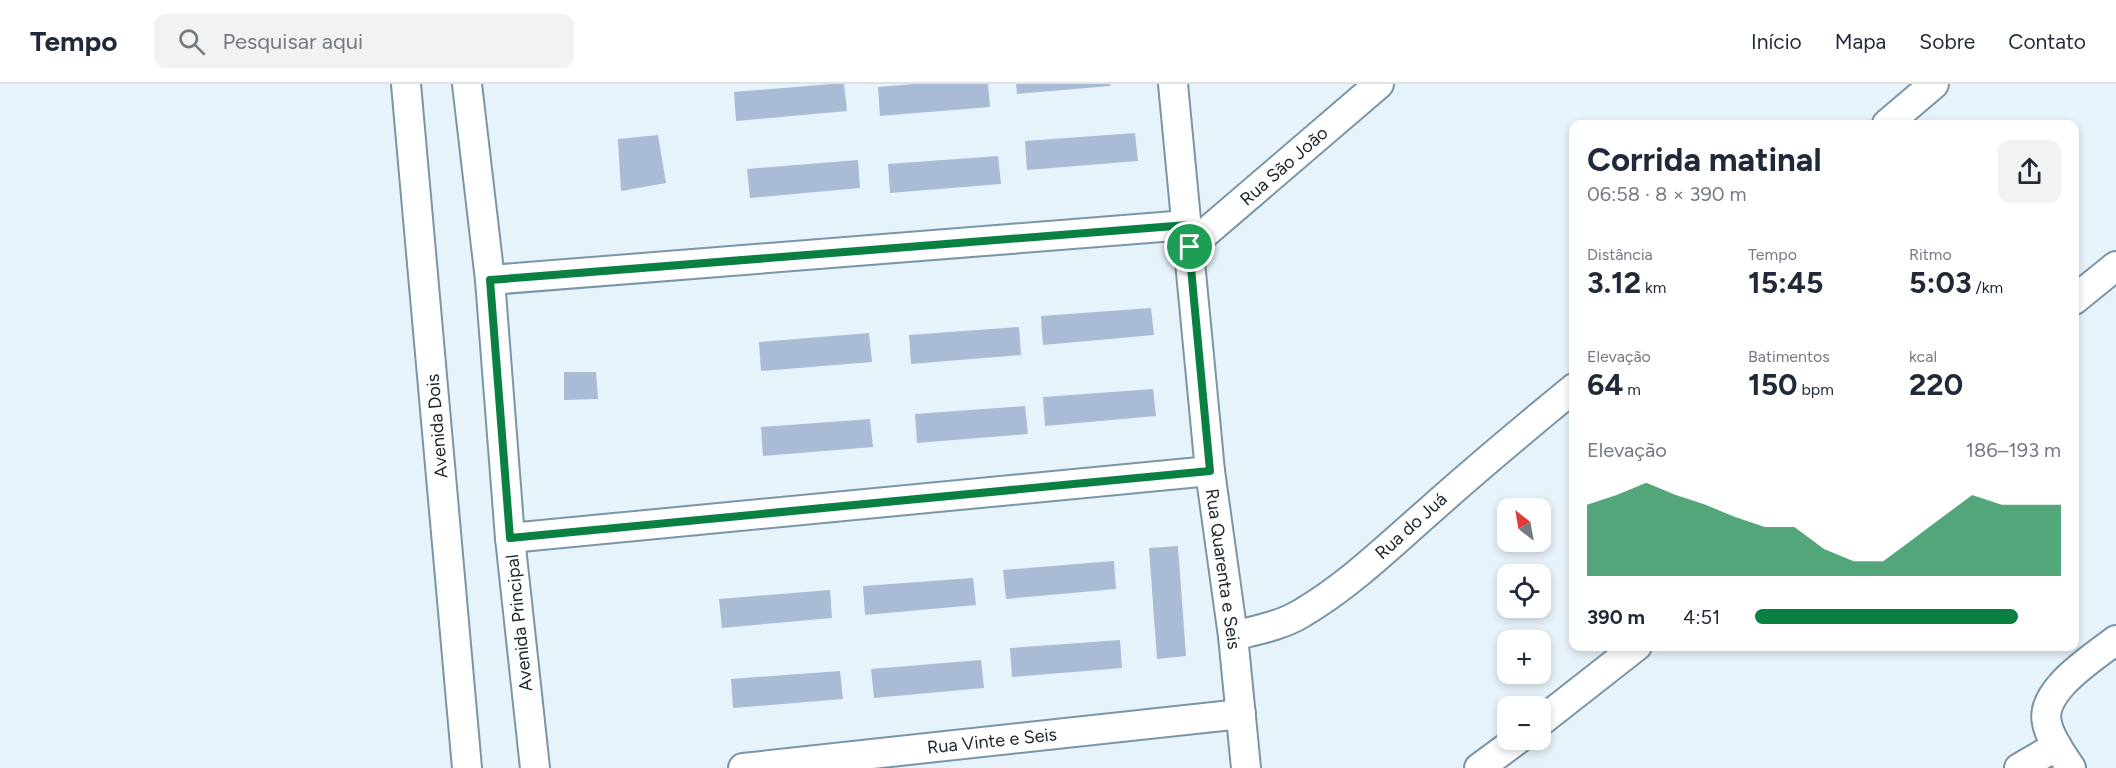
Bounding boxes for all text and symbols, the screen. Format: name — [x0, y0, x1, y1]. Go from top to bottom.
search box — [154, 14, 574, 68]
text: Tempo — [30, 24, 118, 58]
icon: search — [175, 25, 208, 58]
text: Pesquisar aqui — [223, 28, 363, 55]
text: Início — [1751, 29, 1802, 54]
text: Mapa — [1835, 29, 1886, 54]
text: Sobre — [1919, 29, 1975, 54]
text: Contato — [2008, 29, 2086, 54]
street label: Rua São João — [1236, 122, 1332, 210]
text: Corrida matinal — [1587, 140, 1822, 179]
button: share — [1998, 140, 2061, 203]
text: 06:58 · 8 × 390 m — [1587, 182, 1747, 206]
pin — [1164, 221, 1215, 272]
icon: arrive — [1173, 230, 1206, 263]
text: Distância — [1587, 245, 1653, 264]
text: Tempo — [1748, 245, 1797, 264]
text: Ritmo — [1909, 245, 1952, 264]
text: 3.12 — [1587, 264, 1641, 301]
text: 15:45 — [1748, 264, 1824, 301]
text: 5:03 — [1909, 264, 1972, 301]
text: km — [1641, 278, 1666, 297]
text: /km — [1972, 278, 2003, 297]
text: Elevação — [1587, 347, 1651, 366]
text: Batimentos — [1748, 347, 1830, 366]
text: kcal — [1909, 347, 1937, 366]
text: 64 — [1587, 366, 1623, 403]
text: 150 — [1748, 366, 1798, 403]
text: 220 — [1909, 366, 1963, 403]
street label: Avenida Dois — [421, 373, 453, 479]
text: m — [1623, 380, 1641, 399]
text: bpm — [1798, 380, 1834, 399]
text: Elevação — [1587, 438, 1667, 462]
text: 186–193 m — [1966, 438, 2061, 462]
street label: Rua Quarenta e Seis — [1201, 487, 1245, 651]
street label: Rua do Juá — [1371, 488, 1451, 564]
north arrow — [1497, 498, 1551, 552]
map controls — [1497, 498, 1551, 750]
street label: Avenida Principal — [501, 553, 537, 693]
button: locate — [1497, 564, 1551, 618]
text: 390 m — [1587, 605, 1645, 629]
text: 4:51 — [1683, 605, 1720, 629]
button: + — [1497, 630, 1551, 684]
button: − — [1497, 696, 1551, 750]
street label: Rua Vinte e Seis — [926, 723, 1058, 759]

